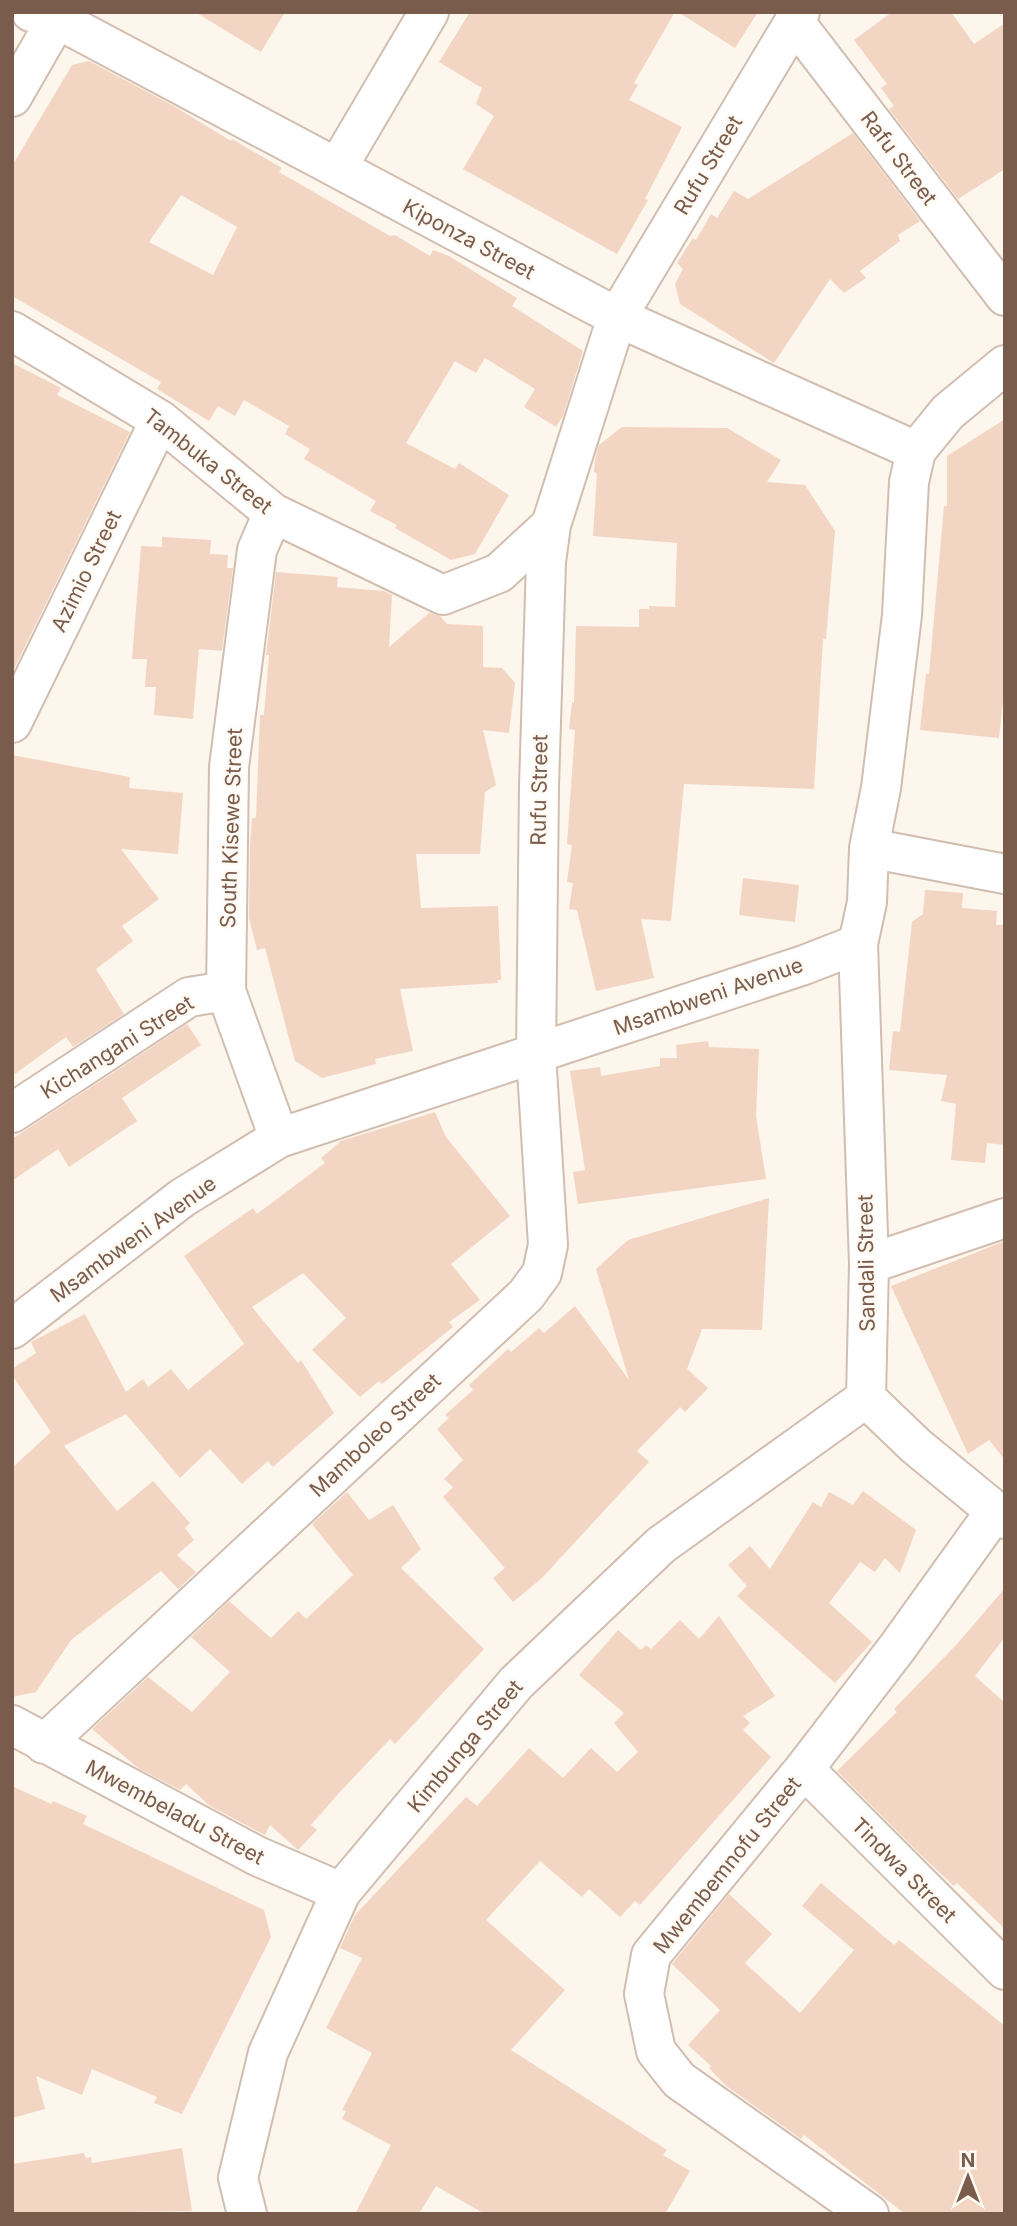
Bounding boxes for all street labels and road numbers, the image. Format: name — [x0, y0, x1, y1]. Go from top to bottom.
street label: Rafu Street — [856, 106, 942, 210]
street label: Rufu Street — [669, 111, 747, 219]
street label: Kiponza Street — [399, 194, 539, 284]
street label: Tambuka Street — [139, 403, 277, 519]
street label: Azimio Street — [46, 506, 126, 636]
street label: South Kisewe Street — [215, 727, 247, 929]
street label: Rufu Street — [526, 734, 552, 846]
street label: Msambweni Avenue — [610, 952, 806, 1040]
street label: Kichangani Street — [36, 990, 198, 1104]
street label: Msambweni Avenue — [45, 1170, 221, 1308]
street label: Sandali Street — [852, 1194, 880, 1332]
street label: Mamboleo Street — [304, 1368, 446, 1502]
street label: Kimbunga Street — [402, 1675, 528, 1817]
street label: Mwembeladu Street — [81, 1754, 269, 1870]
street label: Mwembemnofu Street — [648, 1771, 806, 1958]
street label: Tindwa Street — [846, 1812, 962, 1928]

